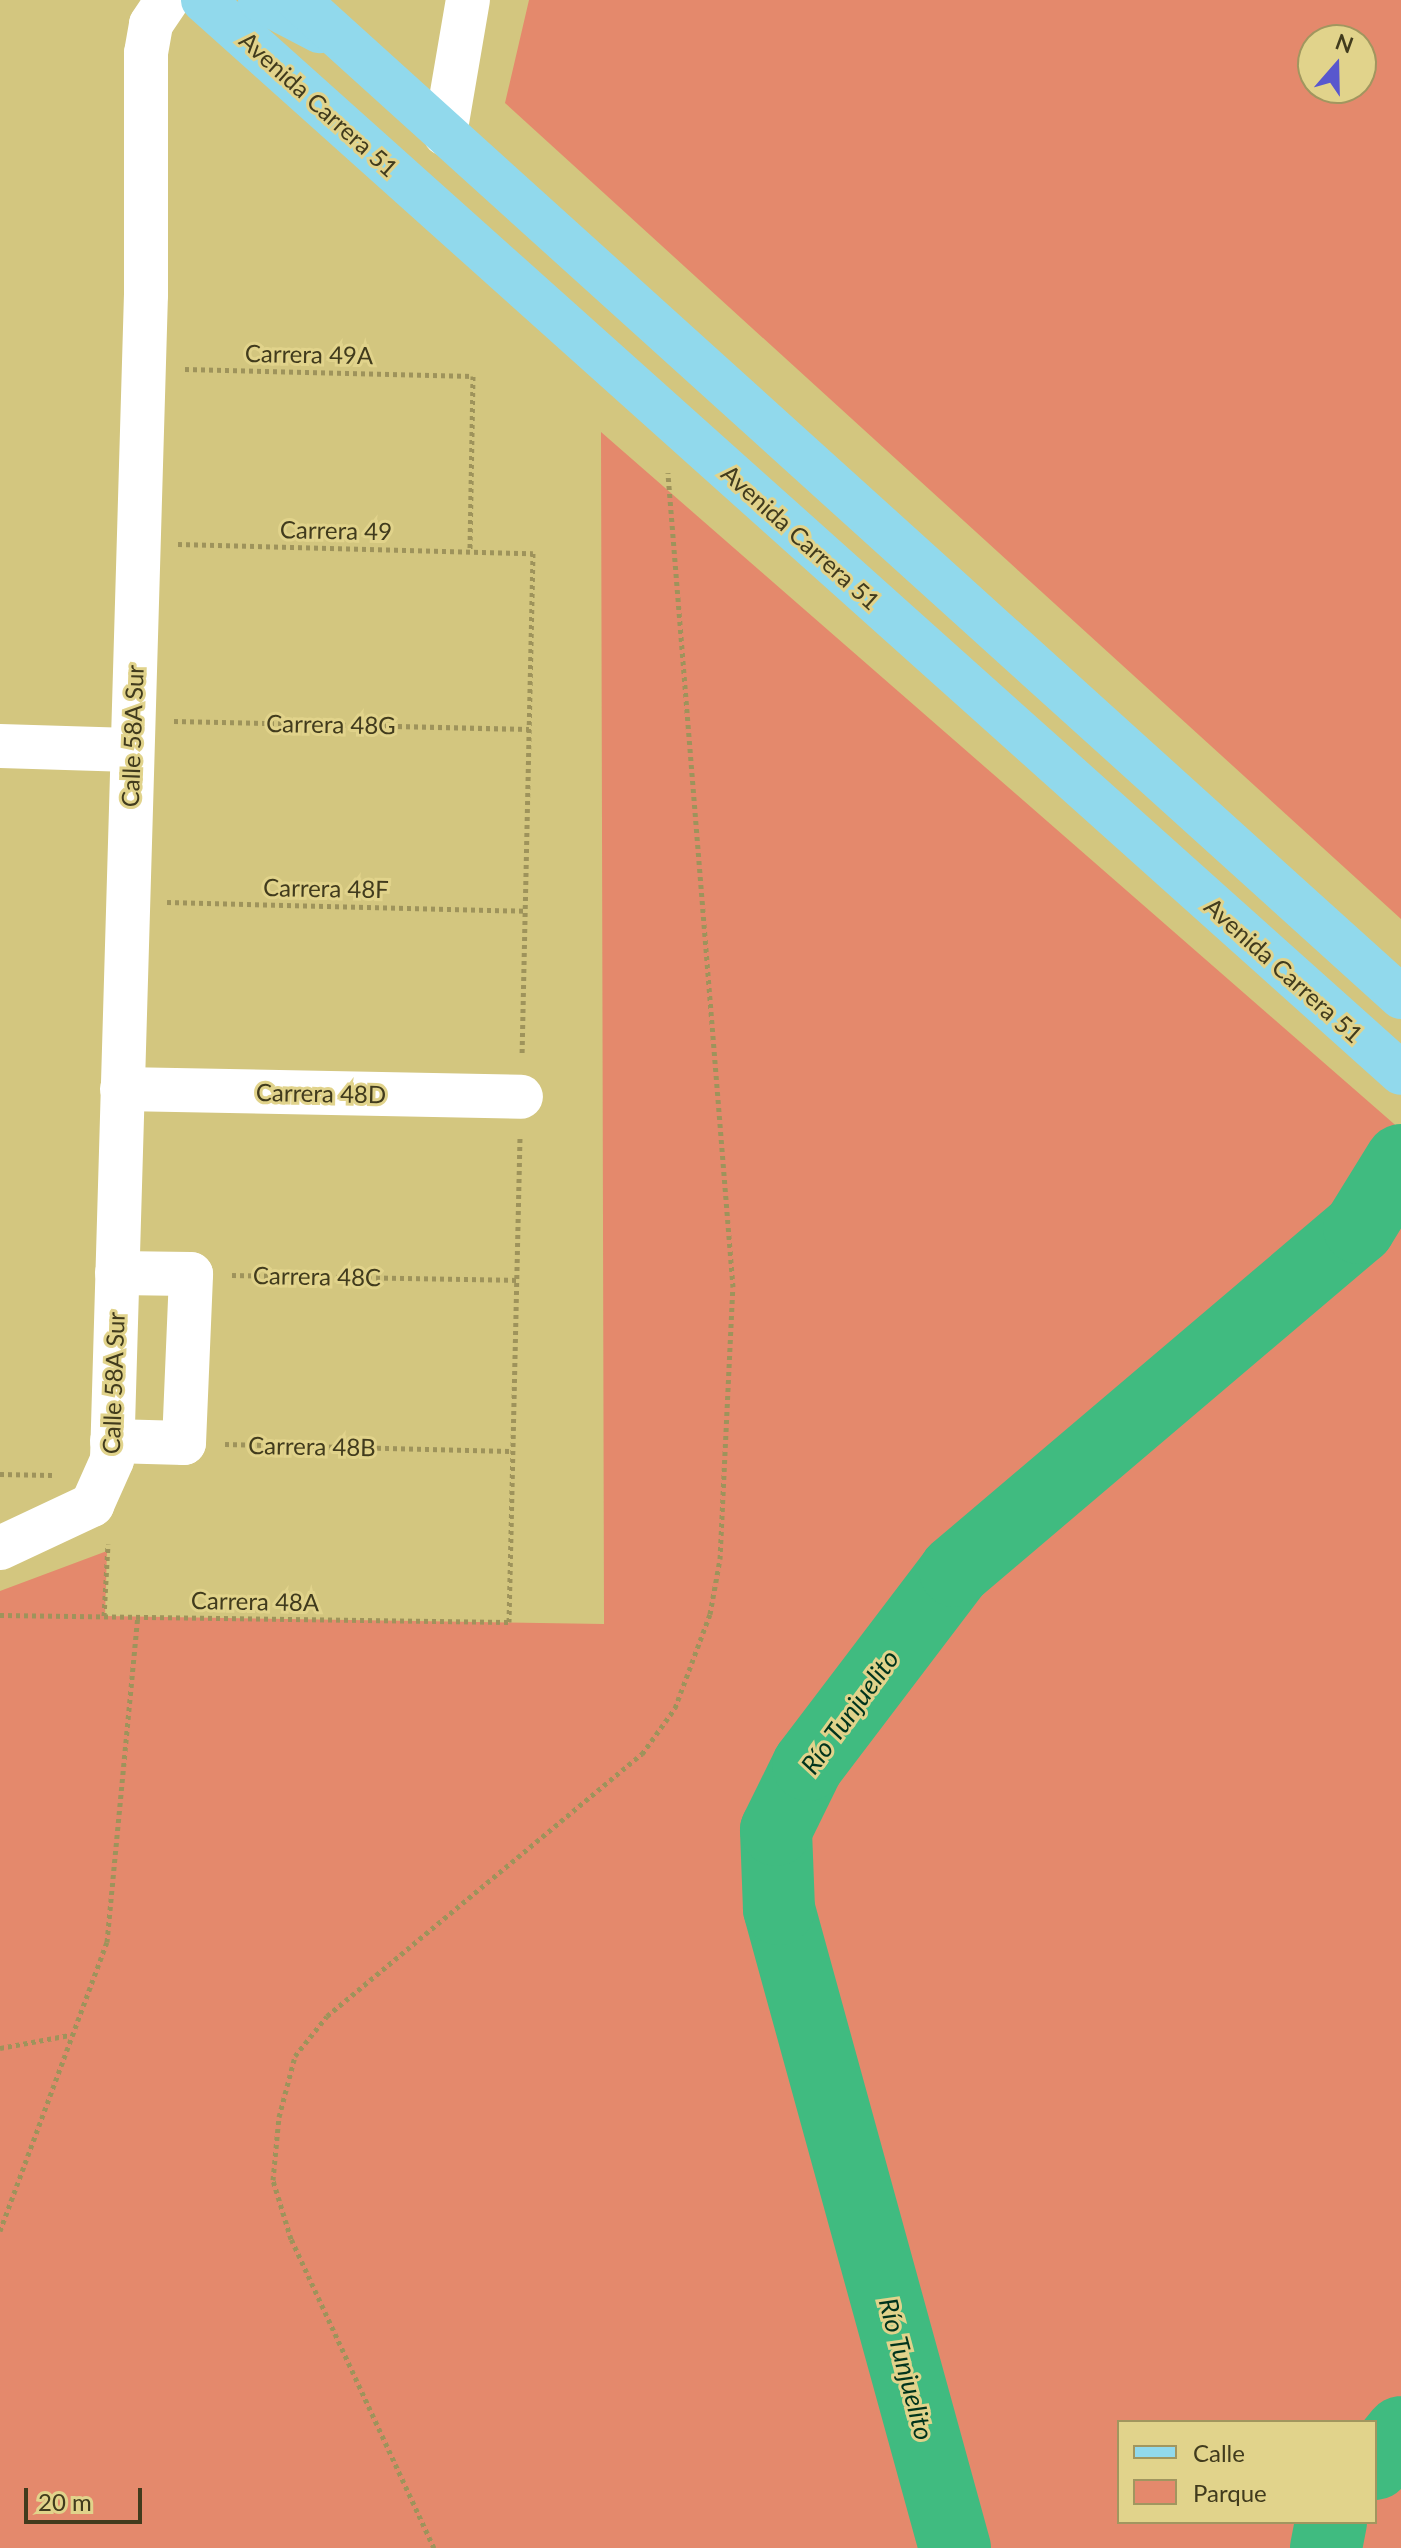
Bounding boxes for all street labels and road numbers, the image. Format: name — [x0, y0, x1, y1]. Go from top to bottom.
street label: Avenida Carrera 51 — [234, 25, 404, 183]
street label: Carrera 49A — [245, 338, 373, 370]
street label: Avenida Carrera 51 — [716, 458, 886, 616]
street label: Carrera 49 — [280, 515, 392, 545]
street label: Calle 58A Sur — [115, 664, 149, 808]
street label: Carrera 48G — [266, 708, 396, 740]
street label: Carrera 48F — [263, 873, 389, 903]
street label: Avenida Carrera 51 — [1199, 891, 1369, 1049]
street label: Carrera 48D — [256, 1077, 386, 1109]
street label: Carrera 48C — [253, 1260, 381, 1292]
street label: Calle 58A Sur — [96, 1311, 130, 1455]
street label: Carrera 48B — [248, 1430, 376, 1462]
street label: Carrera 48A — [191, 1585, 319, 1617]

